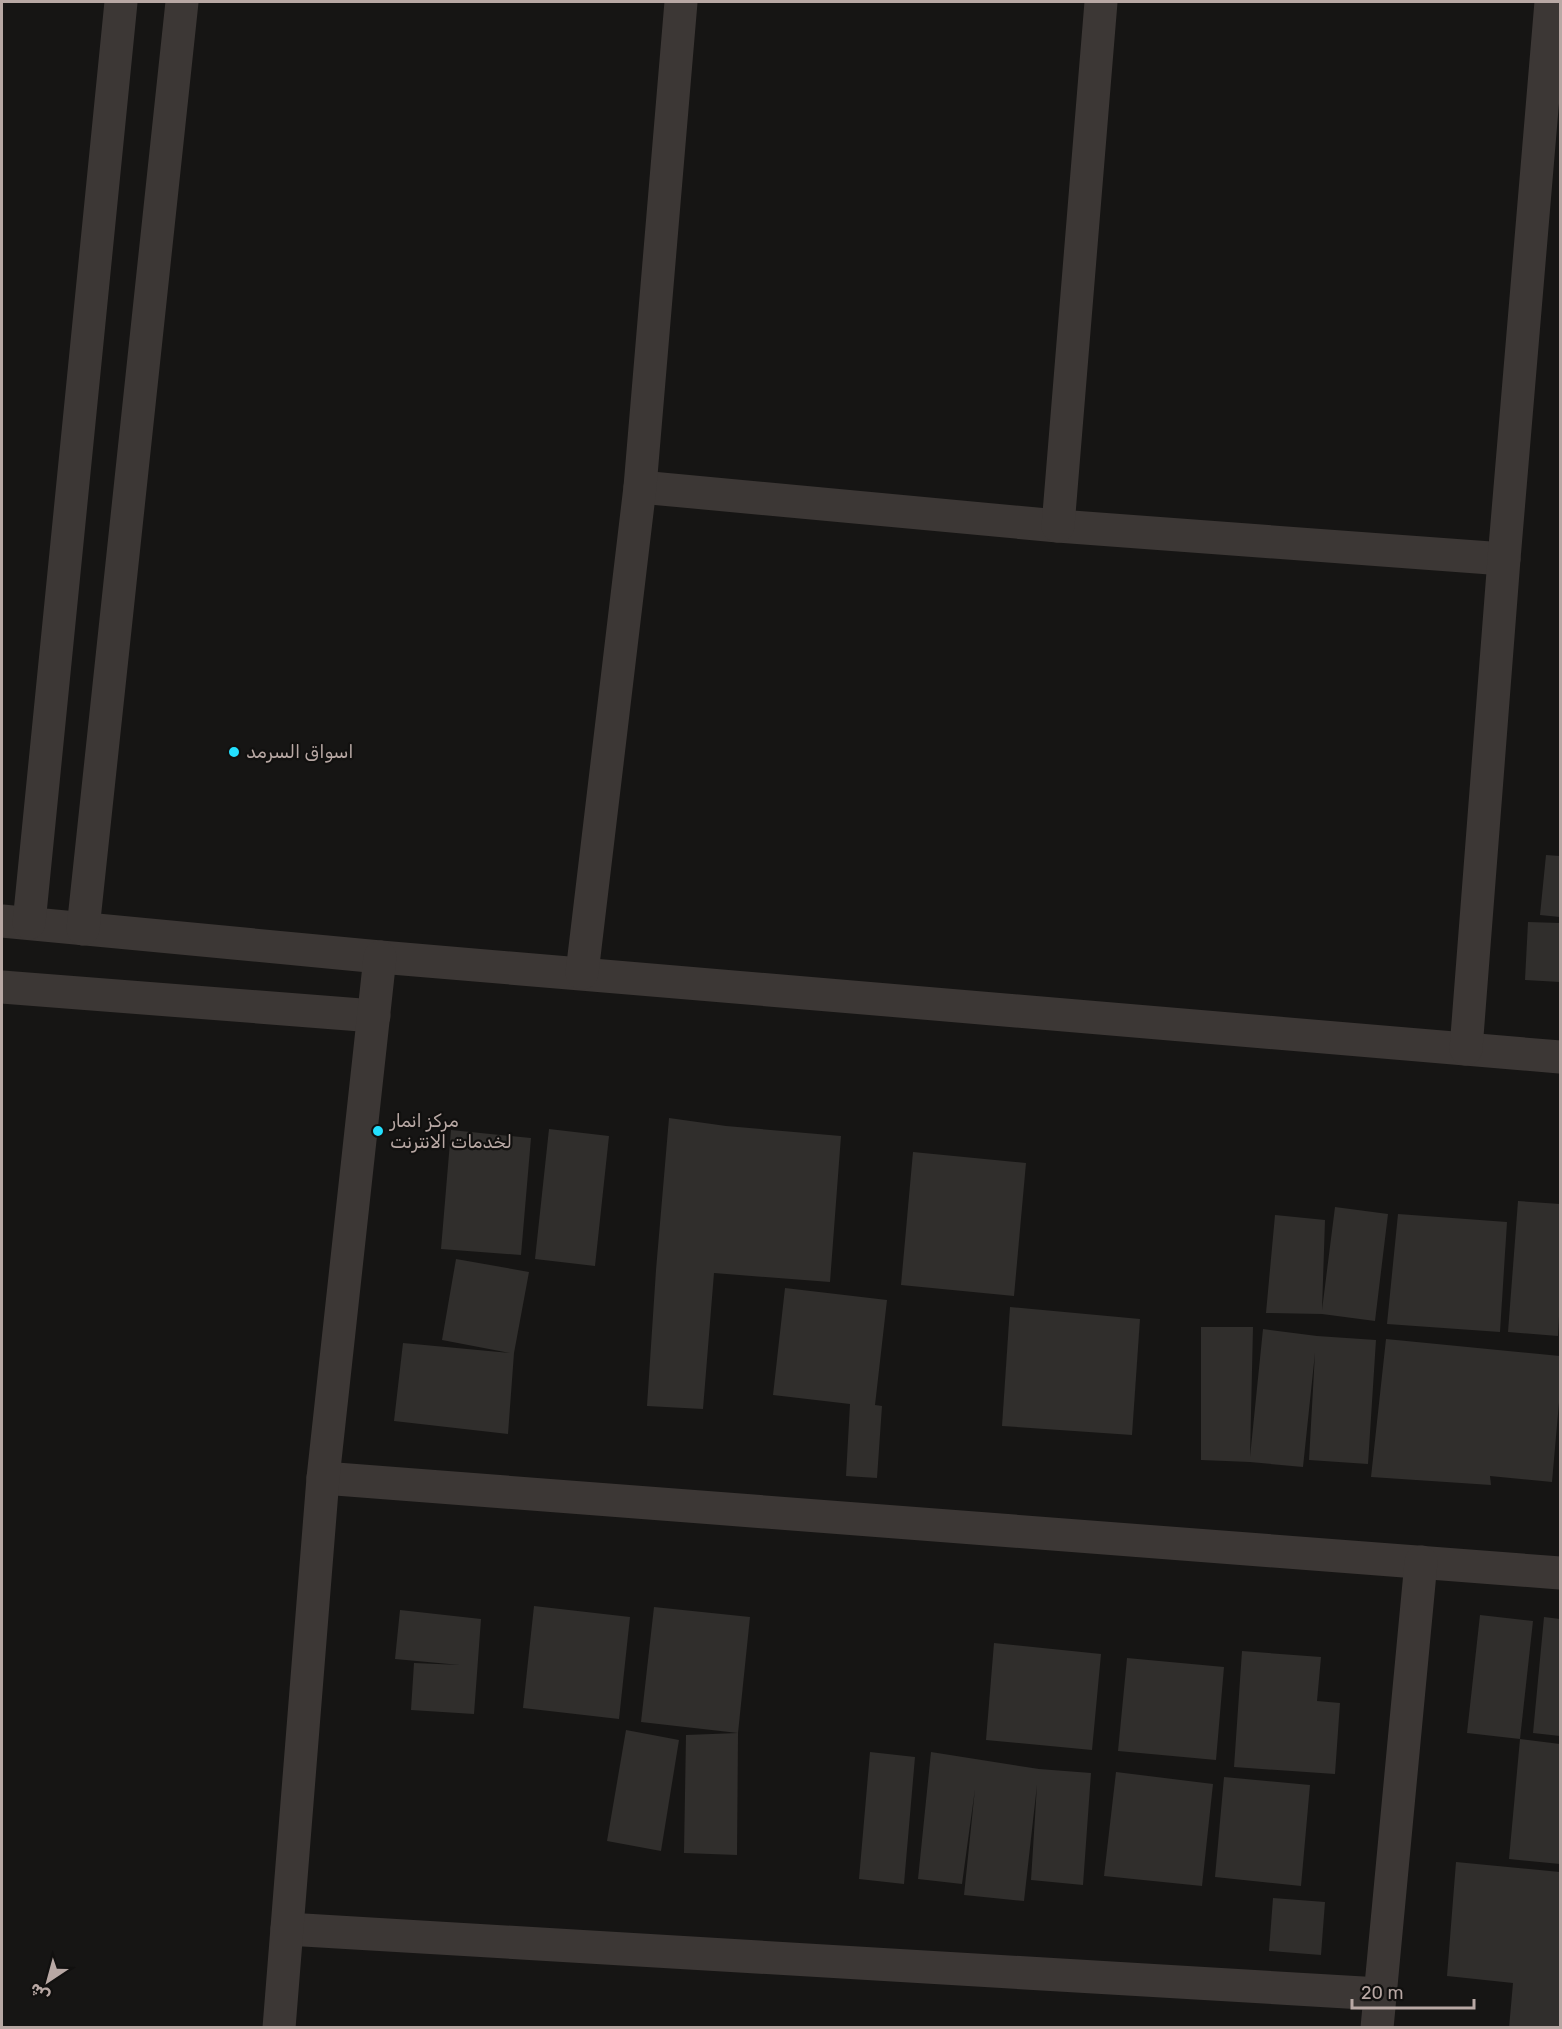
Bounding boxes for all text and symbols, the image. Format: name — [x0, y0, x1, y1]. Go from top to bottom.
place label: اسواق السرمد — [246, 741, 354, 763]
marker: اسواق السرمد — [227, 745, 241, 759]
place label: مركز انمار لخدمات الانترنت — [389, 1110, 512, 1153]
marker: مركز انمار لخدمات الانترنت — [371, 1124, 385, 1138]
north arrow — [18, 1951, 78, 2011]
scale bar — [1352, 1972, 1474, 2010]
text: ش — [26, 1979, 53, 2006]
text: 20 m — [1361, 1982, 1403, 2004]

